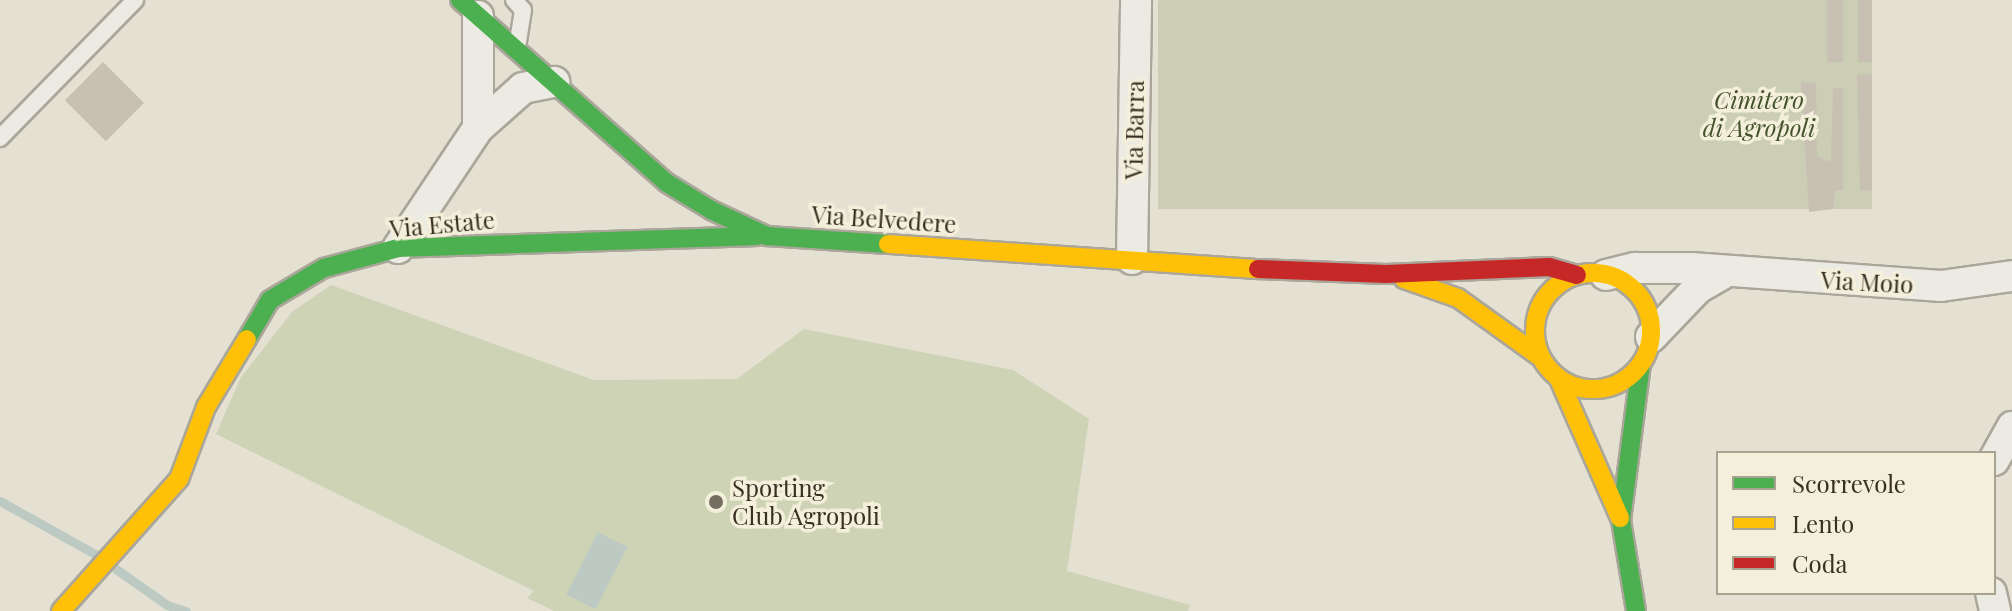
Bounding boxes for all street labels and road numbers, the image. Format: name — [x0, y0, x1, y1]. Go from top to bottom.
street label: Via Barra — [1119, 80, 1149, 180]
street label: Via Belvedere — [810, 200, 958, 238]
street label: Via Estate — [388, 205, 496, 243]
street label: Via Moio — [1820, 265, 1914, 299]

